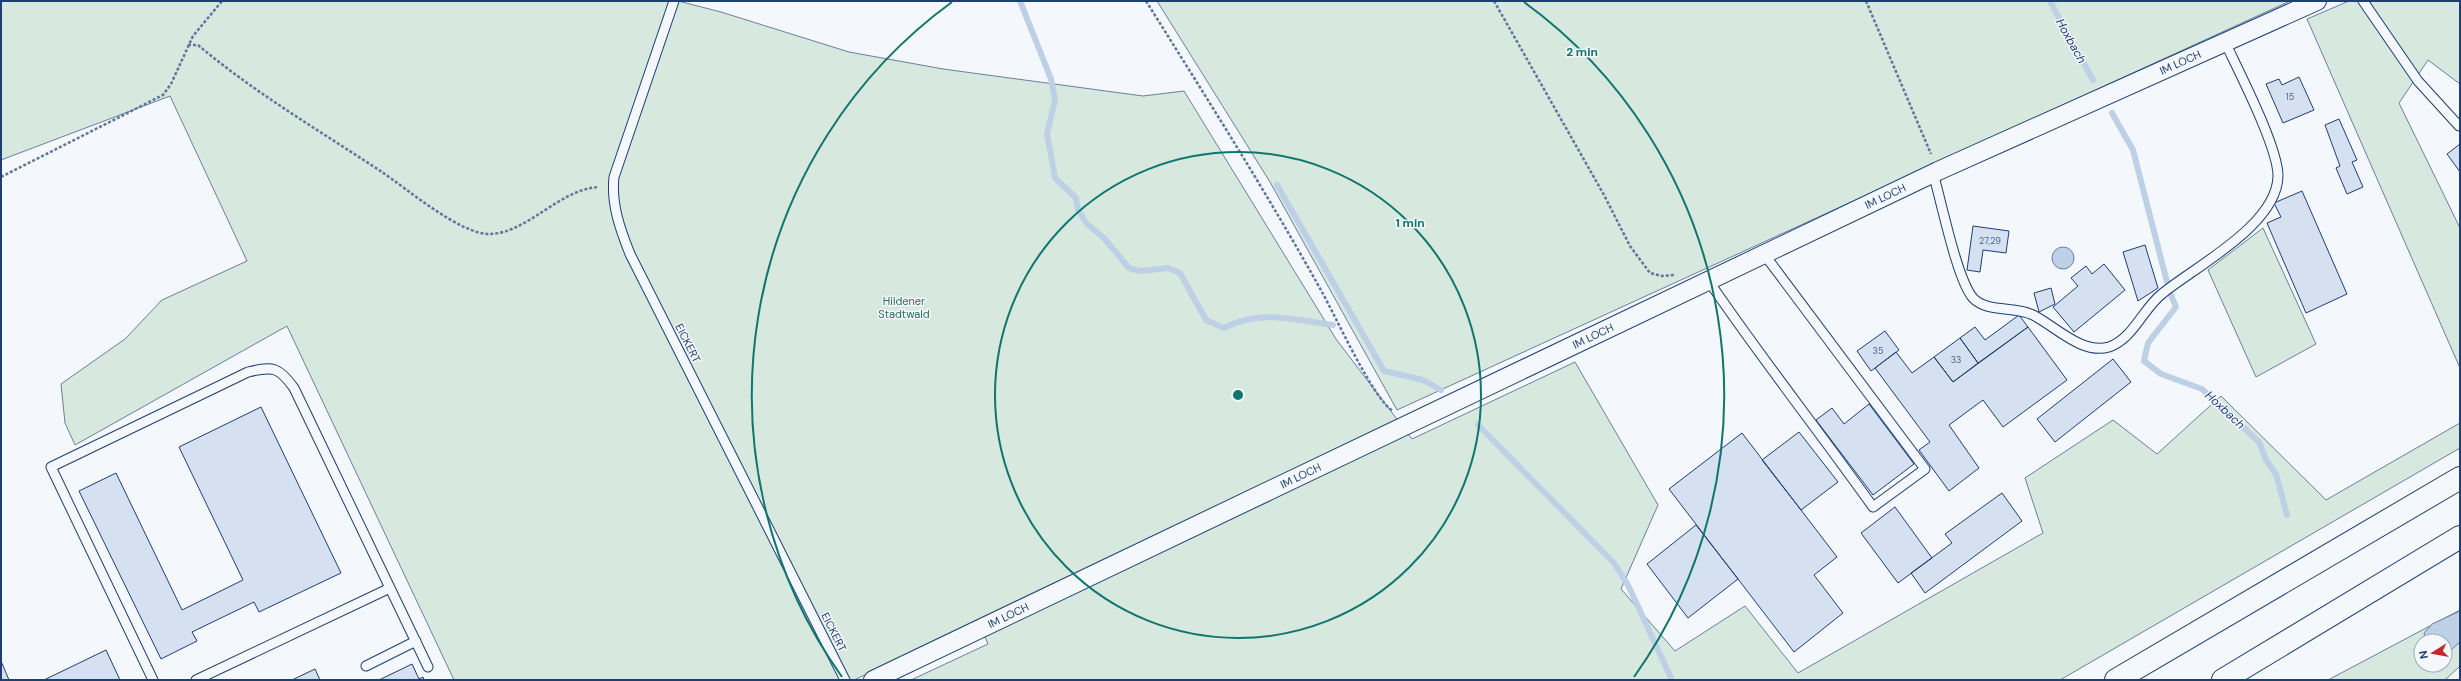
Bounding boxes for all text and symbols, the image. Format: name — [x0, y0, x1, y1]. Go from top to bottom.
water label: Hoxbach — [2052, 16, 2090, 66]
text: 2 min — [1566, 44, 1598, 60]
street label: IM LOCH — [2158, 47, 2203, 78]
house number: 15 — [2286, 91, 2294, 103]
street label: IM LOCH — [1863, 180, 1908, 212]
text: 1 min — [1395, 215, 1425, 231]
house number: 27,29 — [1979, 235, 2001, 247]
park label: Hildener Stadtwald — [878, 294, 930, 321]
street label: IM LOCH — [1570, 320, 1616, 352]
street label: EICKERT — [672, 321, 704, 365]
house number: 35 — [1873, 345, 1883, 357]
house number: 33 — [1951, 354, 1961, 366]
water label: Hoxbach — [2202, 387, 2248, 433]
centre of rings — [1231, 388, 1245, 402]
street label: IM LOCH — [1278, 460, 1323, 491]
street label: IM LOCH — [986, 600, 1031, 631]
street label: EICKERT — [818, 610, 850, 654]
north arrow — [2413, 633, 2453, 673]
text: N — [2416, 650, 2431, 660]

